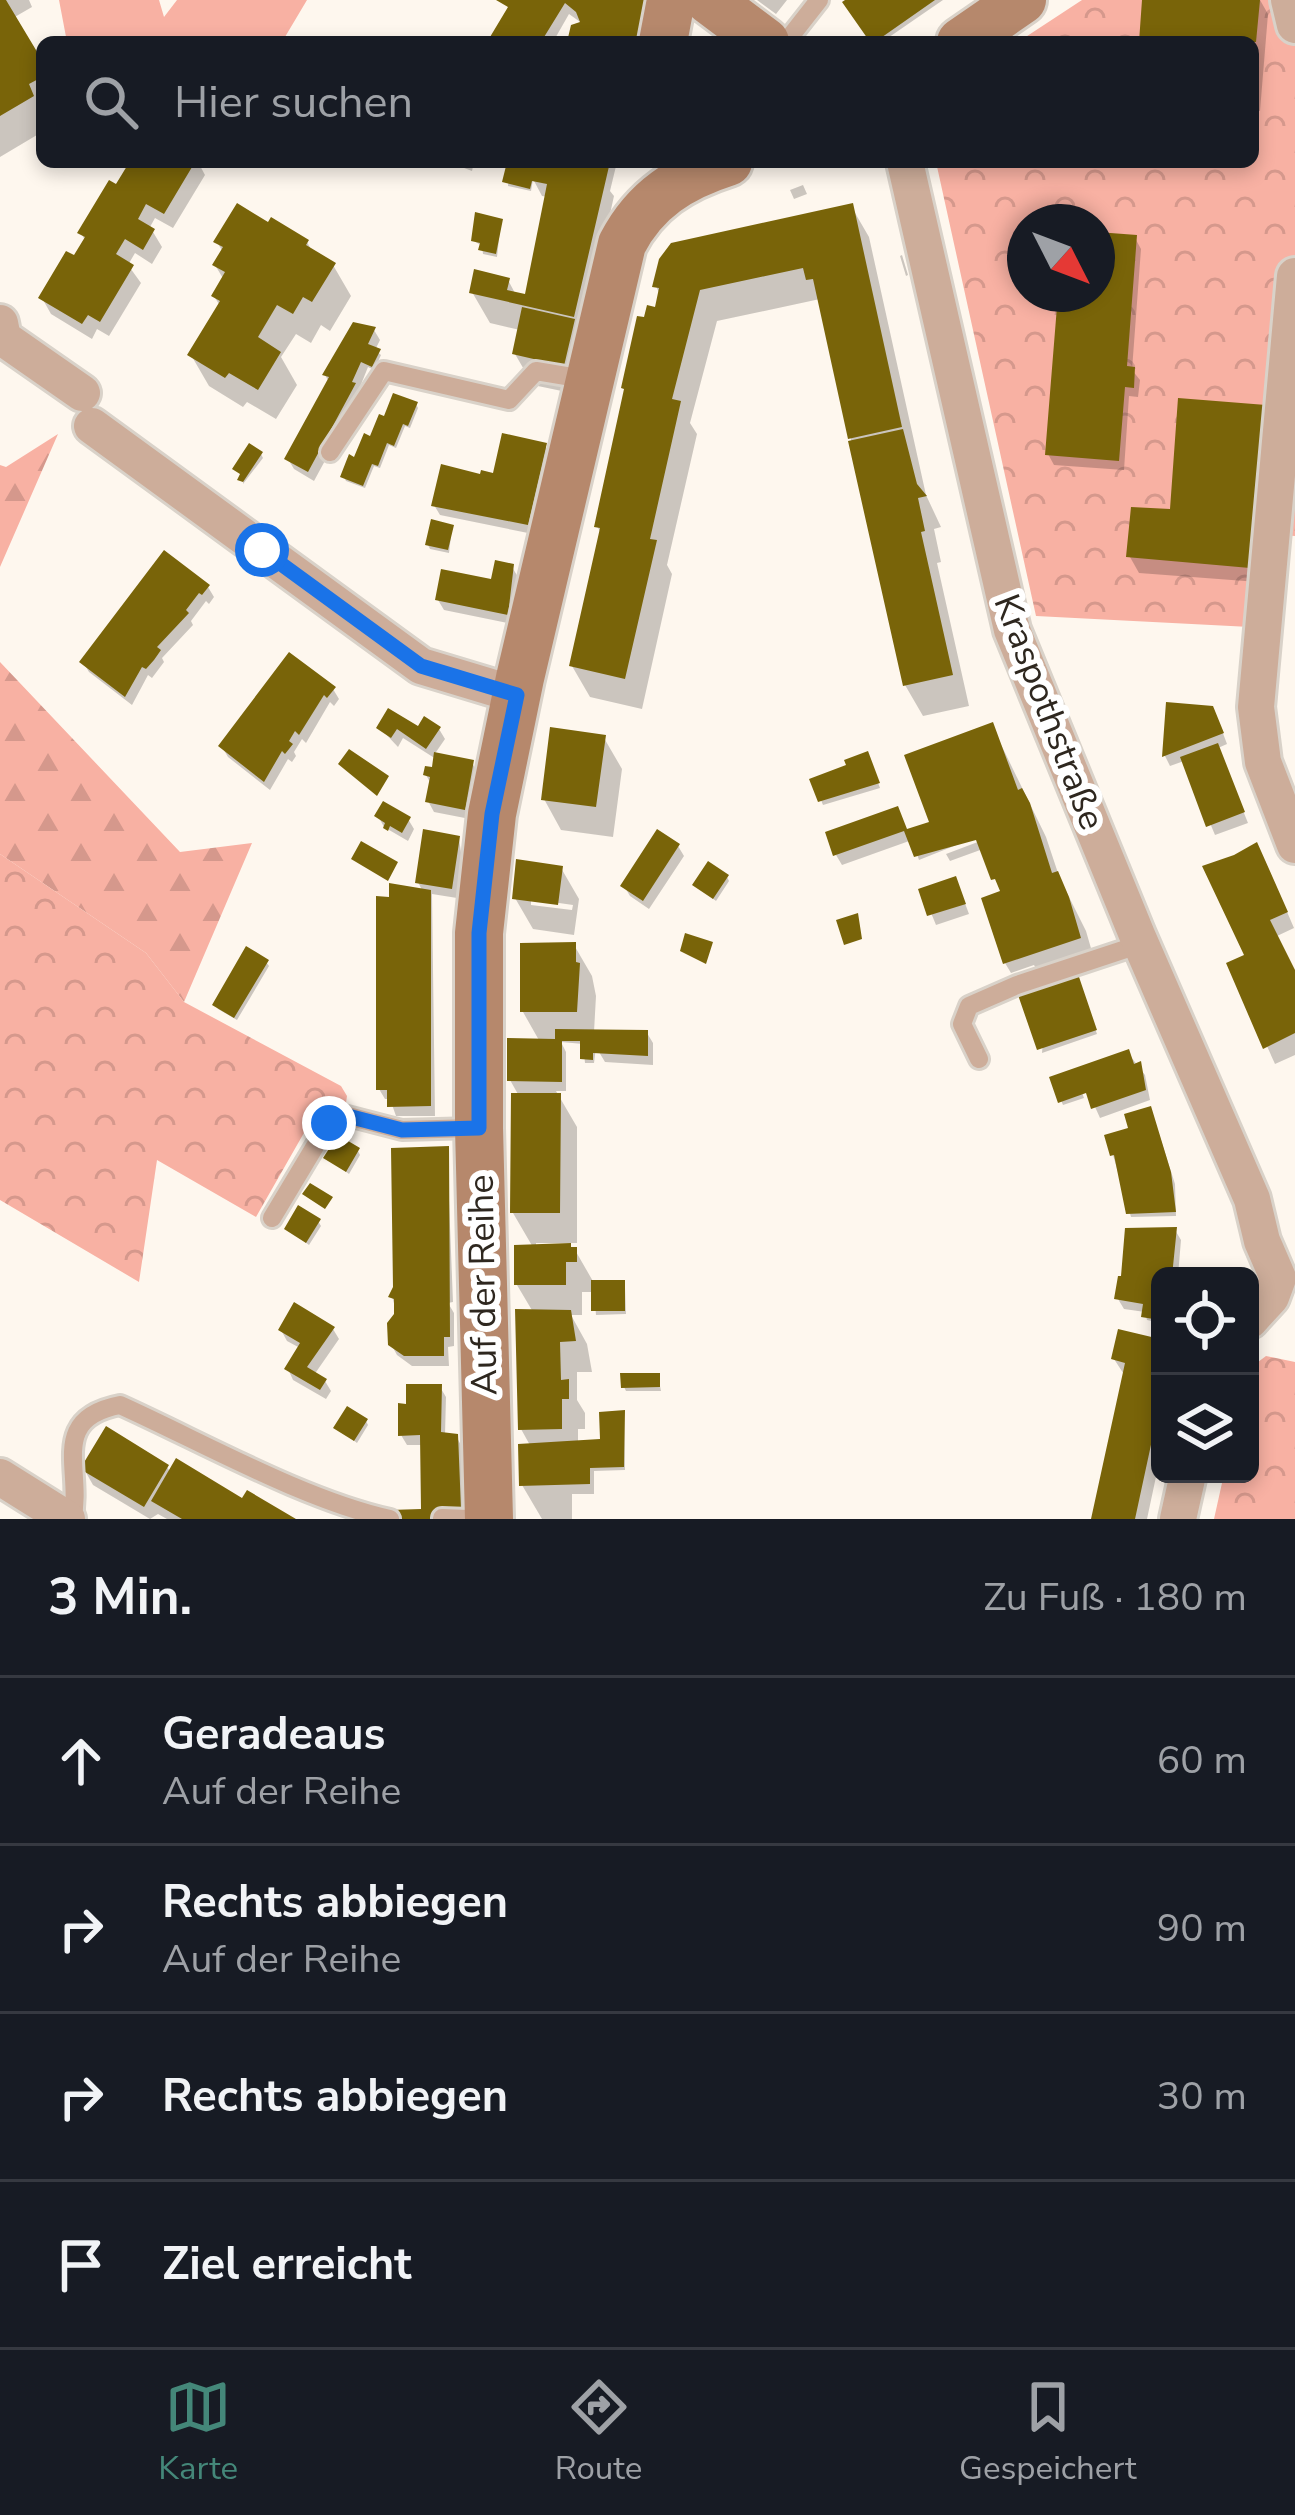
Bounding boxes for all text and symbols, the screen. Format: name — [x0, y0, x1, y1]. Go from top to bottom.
search box — [36, 36, 1259, 168]
icon: search — [78, 69, 144, 135]
text: Hier suchen — [174, 72, 413, 133]
north arrow — [1007, 204, 1115, 312]
route start — [235, 523, 289, 577]
street label: Kraspothstraße — [982, 587, 1116, 837]
route end — [302, 1096, 356, 1150]
street label: Auf der Reihe — [457, 1174, 509, 1396]
map controls — [1151, 1267, 1259, 1483]
button: locate — [1151, 1267, 1259, 1375]
button: layers — [1151, 1375, 1259, 1483]
text: 3 Min. — [48, 1562, 192, 1632]
text: Zu Fuß · 180 m — [983, 1571, 1247, 1624]
text: Geradeaus — [162, 1704, 386, 1765]
icon: ahead — [48, 1728, 114, 1794]
text: 60 m — [1157, 1734, 1247, 1787]
text: Auf der Reihe — [162, 1765, 401, 1818]
text: Rechts abbiegen — [162, 1872, 508, 1933]
icon: right — [48, 1896, 114, 1962]
text: 90 m — [1157, 1902, 1247, 1955]
text: Auf der Reihe — [162, 1933, 401, 1986]
icon: right — [48, 2064, 114, 2130]
text: Rechts abbiegen — [162, 2066, 508, 2127]
text: 30 m — [1157, 2070, 1247, 2123]
icon: arrive — [48, 2232, 114, 2298]
text: Ziel erreicht — [162, 2234, 412, 2295]
tab: Karte — [158, 2374, 238, 2491]
tab: Route — [555, 2374, 642, 2491]
tab: Gespeichert — [959, 2374, 1137, 2491]

